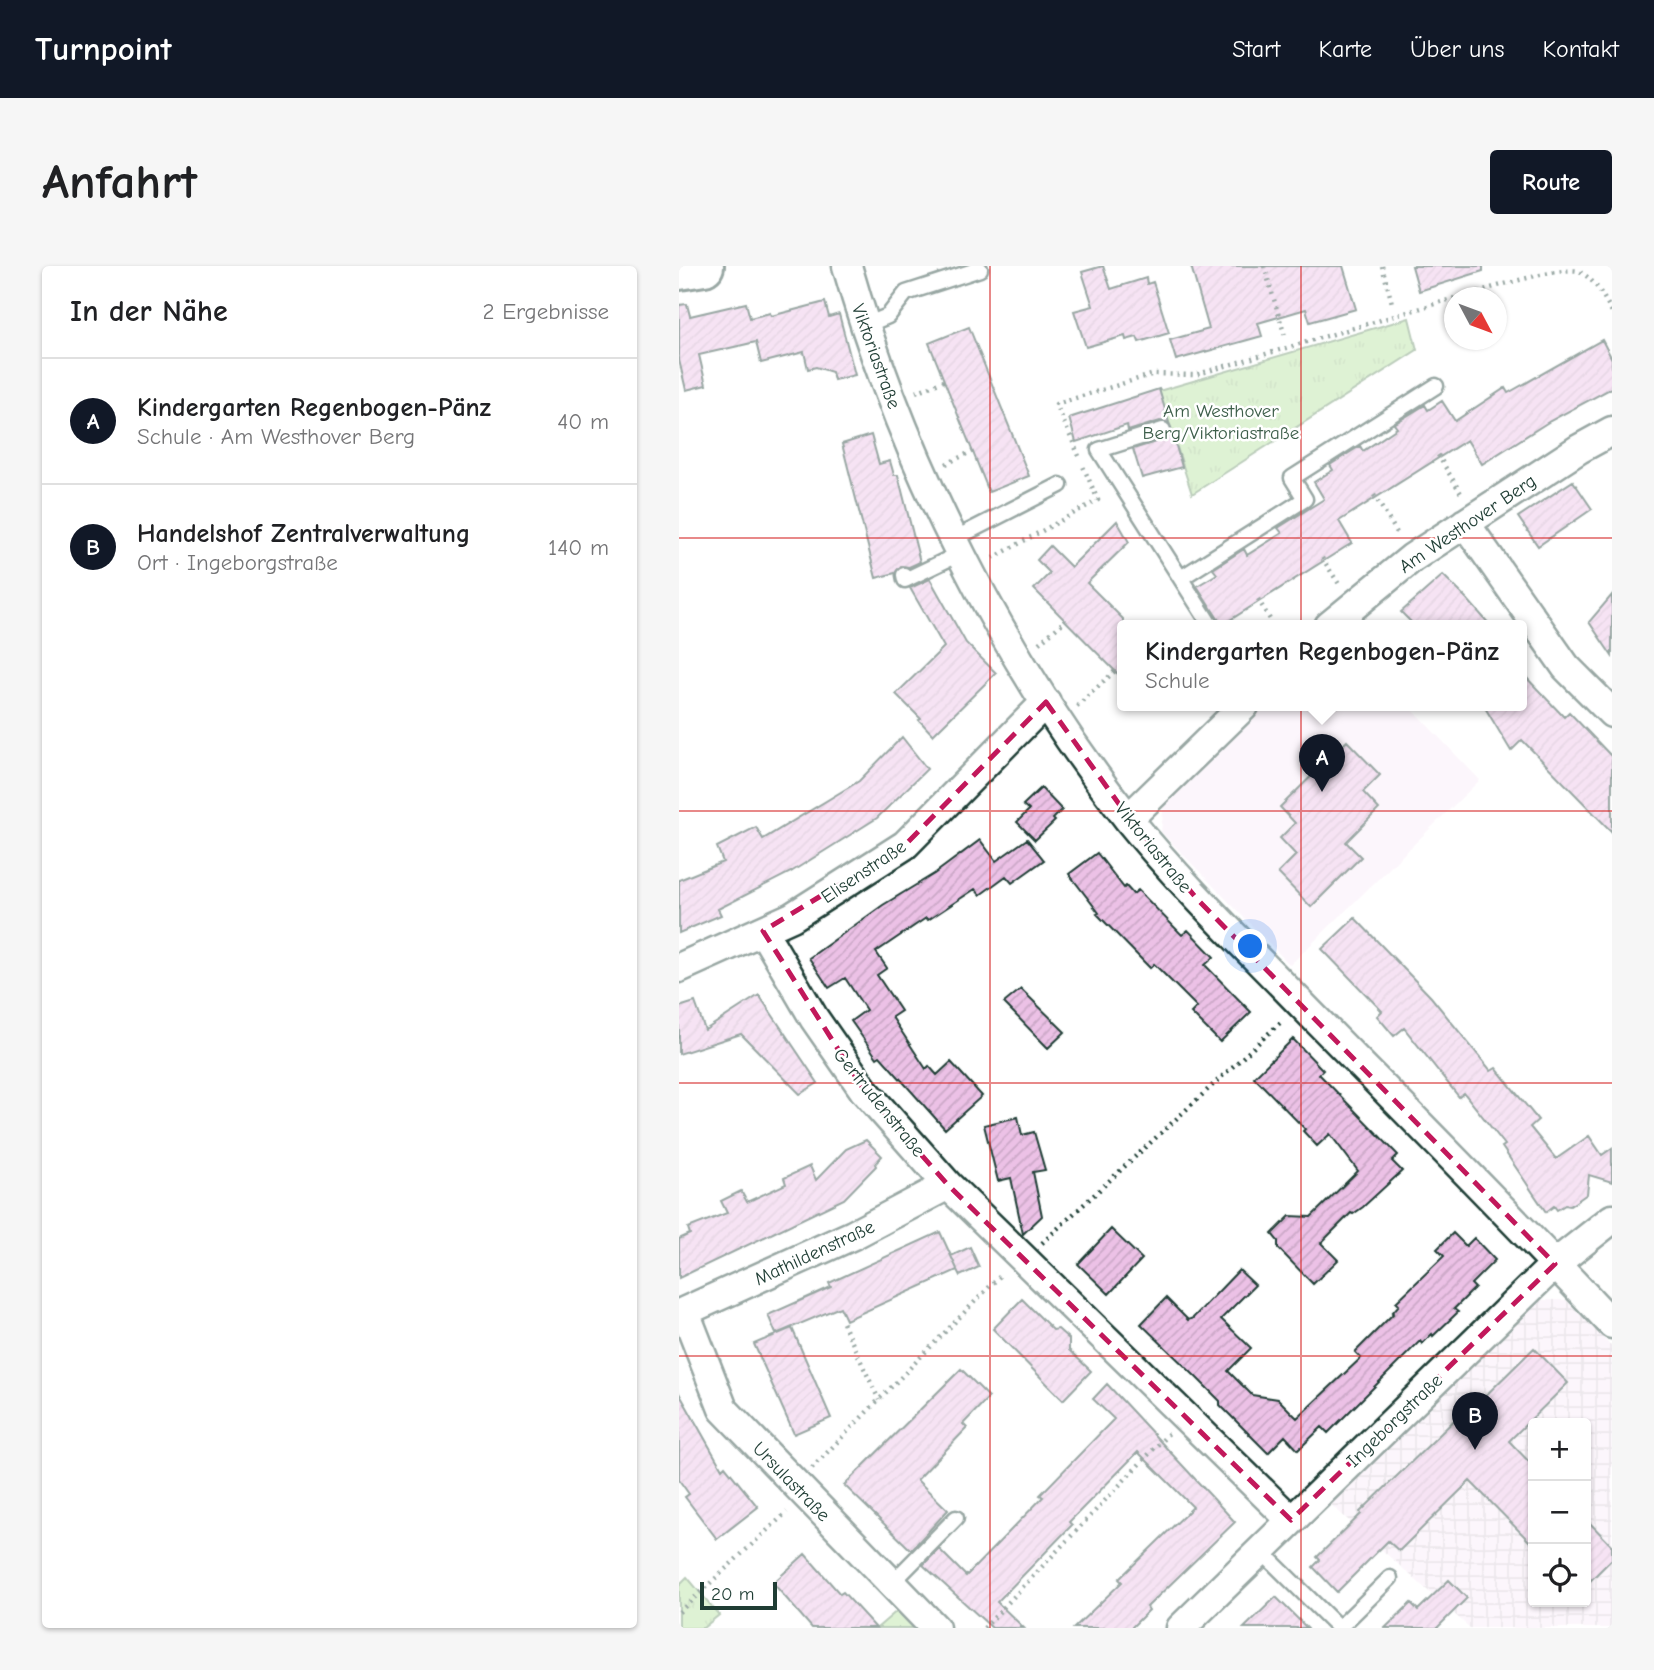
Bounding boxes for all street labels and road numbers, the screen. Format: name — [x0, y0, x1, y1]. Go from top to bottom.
street label: Viktoriastraße — [847, 301, 905, 412]
street label: Am Westhover Berg — [1395, 470, 1540, 578]
street label: Viktoriastraße — [1110, 798, 1196, 897]
street label: Elisenstraße — [817, 835, 910, 908]
street label: Gertrudenstraße — [829, 1044, 930, 1161]
street label: Mathildenstraße — [751, 1216, 878, 1290]
street label: Ingeborgstraße — [1342, 1370, 1447, 1472]
street label: Ursulastraße — [748, 1437, 835, 1526]

